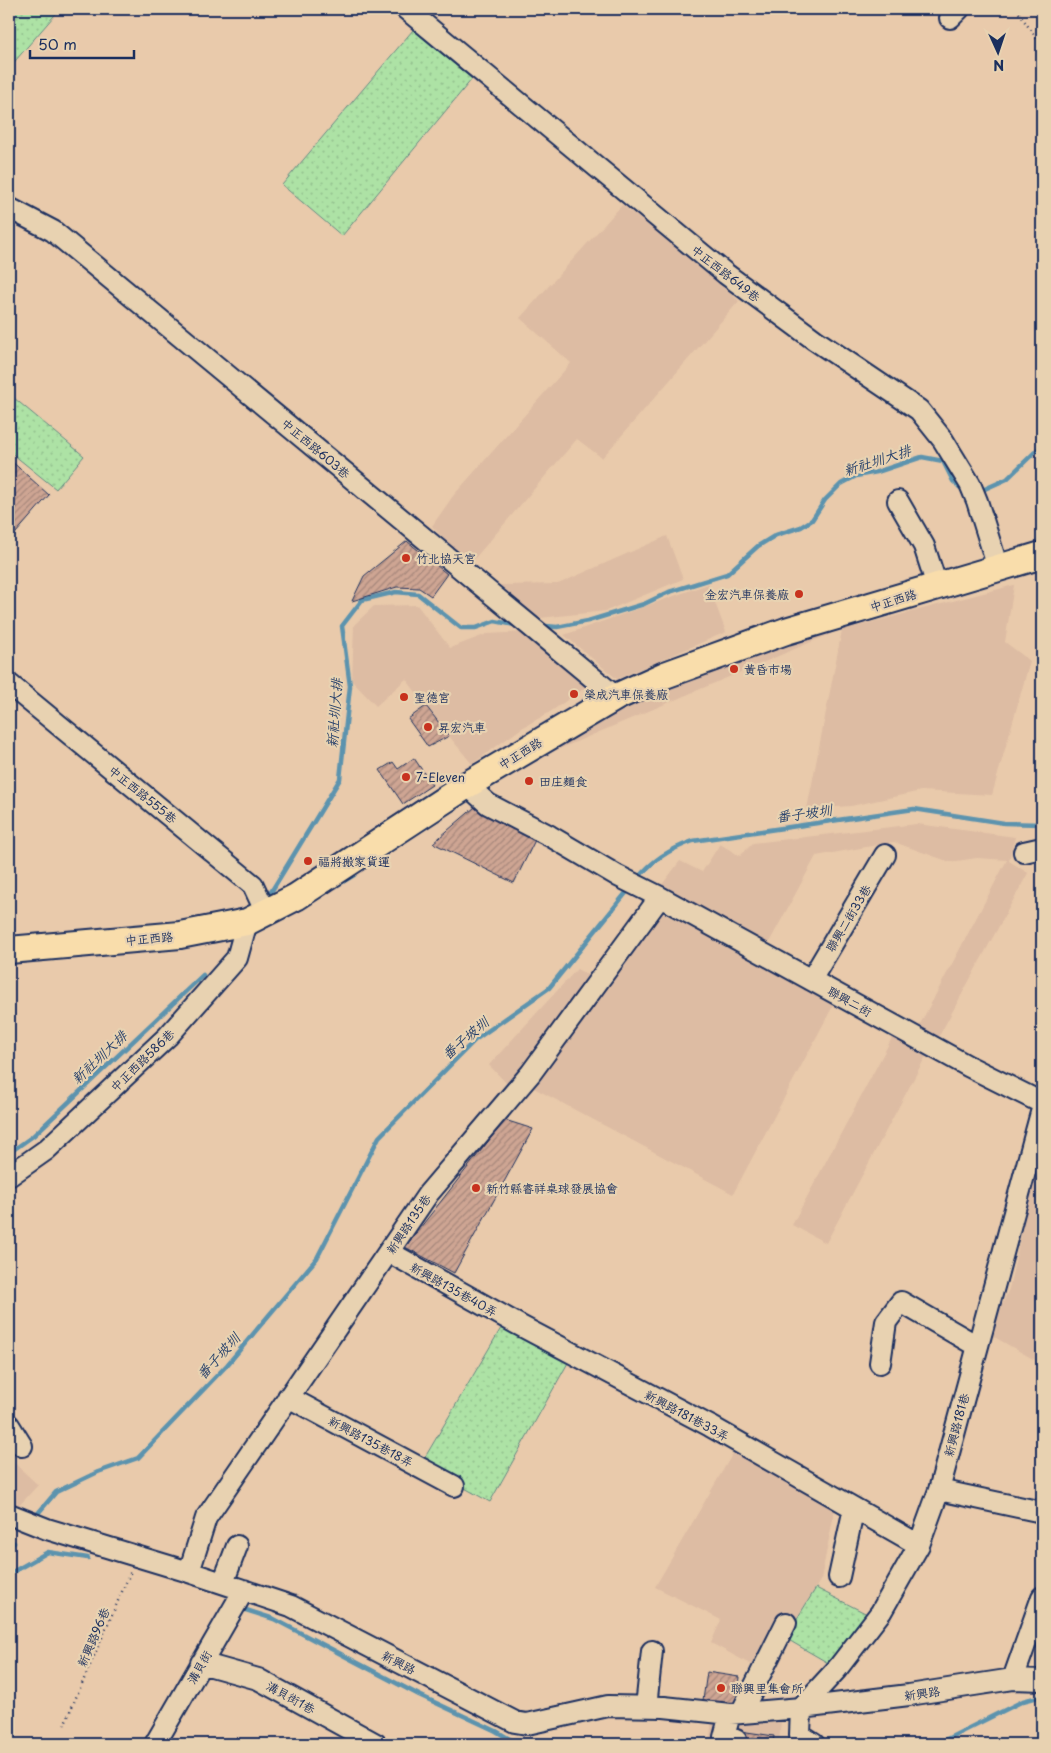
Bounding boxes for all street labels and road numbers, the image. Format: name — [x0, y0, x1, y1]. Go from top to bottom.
street label: 中正西路649巷 — [688, 240, 764, 306]
street label: 中正西路603巷 — [278, 414, 354, 482]
street label: 中正西路 — [867, 584, 919, 616]
street label: 中正西路 — [495, 733, 545, 773]
street label: 中正西路555巷 — [105, 761, 181, 827]
street label: 聯興二街33巷 — [821, 881, 875, 955]
street label: 中正西路 — [124, 927, 174, 949]
street label: 聯興二街 — [825, 981, 875, 1021]
street label: 中正西路586巷 — [106, 1025, 178, 1095]
street label: 新興路135巷 — [381, 1190, 435, 1258]
street label: 新興路135巷40弄 — [407, 1257, 501, 1321]
street label: 新興路181巷33弄 — [642, 1385, 732, 1445]
street label: 新興路181巷 — [939, 1391, 973, 1459]
street label: 新興路135巷18弄 — [325, 1411, 417, 1471]
street label: 新興路96巷 — [72, 1604, 114, 1670]
street label: 新興路 — [379, 1646, 419, 1678]
street label: 溝貝街 — [182, 1647, 216, 1687]
street label: 溝貝街1巷 — [263, 1676, 319, 1718]
street label: 新興路 — [903, 1682, 941, 1704]

